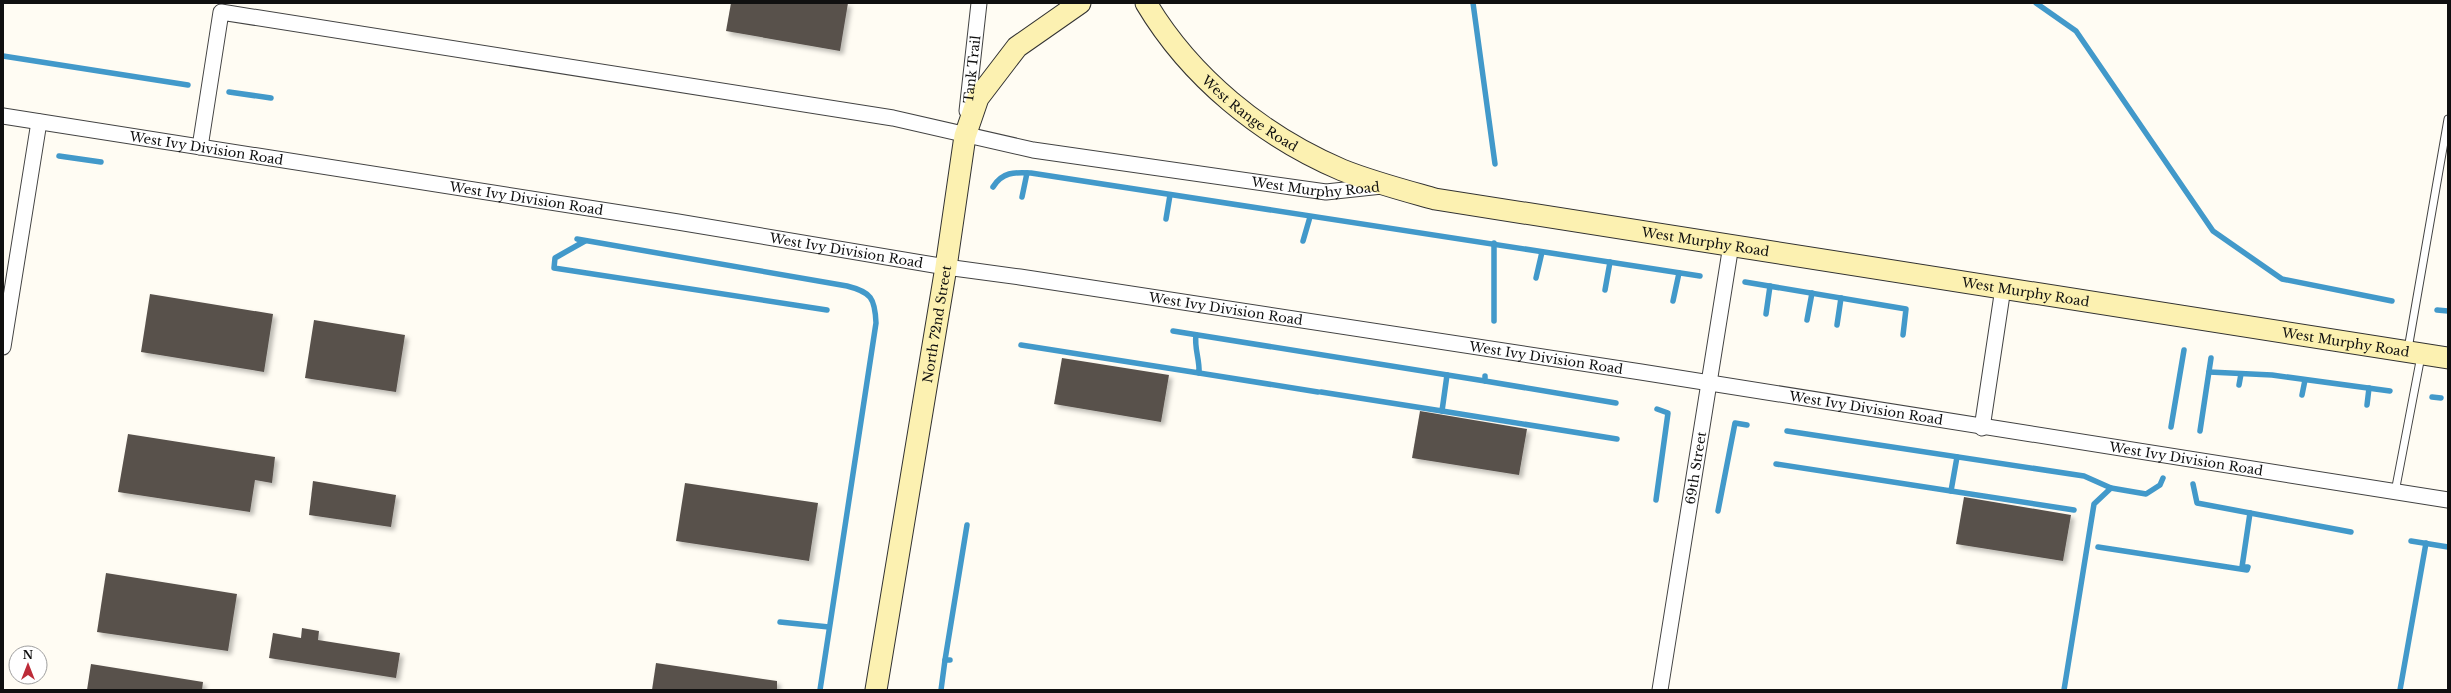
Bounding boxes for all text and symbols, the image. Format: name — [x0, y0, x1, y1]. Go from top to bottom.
street label: Tank Trail — [959, 35, 984, 104]
street label: West Range Road — [1198, 71, 1301, 155]
street label: West Ivy Division Road — [127, 127, 285, 168]
street label: West Murphy Road — [1250, 173, 1381, 201]
street label: West Ivy Division Road — [448, 178, 605, 219]
street label: West Murphy Road — [1640, 223, 1771, 260]
street label: West Ivy Division Road — [767, 229, 925, 272]
street label: North 72nd Street — [918, 264, 955, 384]
street label: West Murphy Road — [1960, 273, 2091, 310]
street label: West Ivy Division Road — [1147, 288, 1304, 329]
street label: West Murphy Road — [2280, 323, 2411, 360]
street label: West Ivy Division Road — [1467, 337, 1624, 378]
street label: West Ivy Division Road — [1787, 387, 1945, 428]
street label: 69th Street — [1681, 430, 1710, 505]
street label: West Ivy Division Road — [2107, 438, 2265, 479]
north arrow — [8, 645, 48, 685]
text: N — [23, 648, 34, 662]

